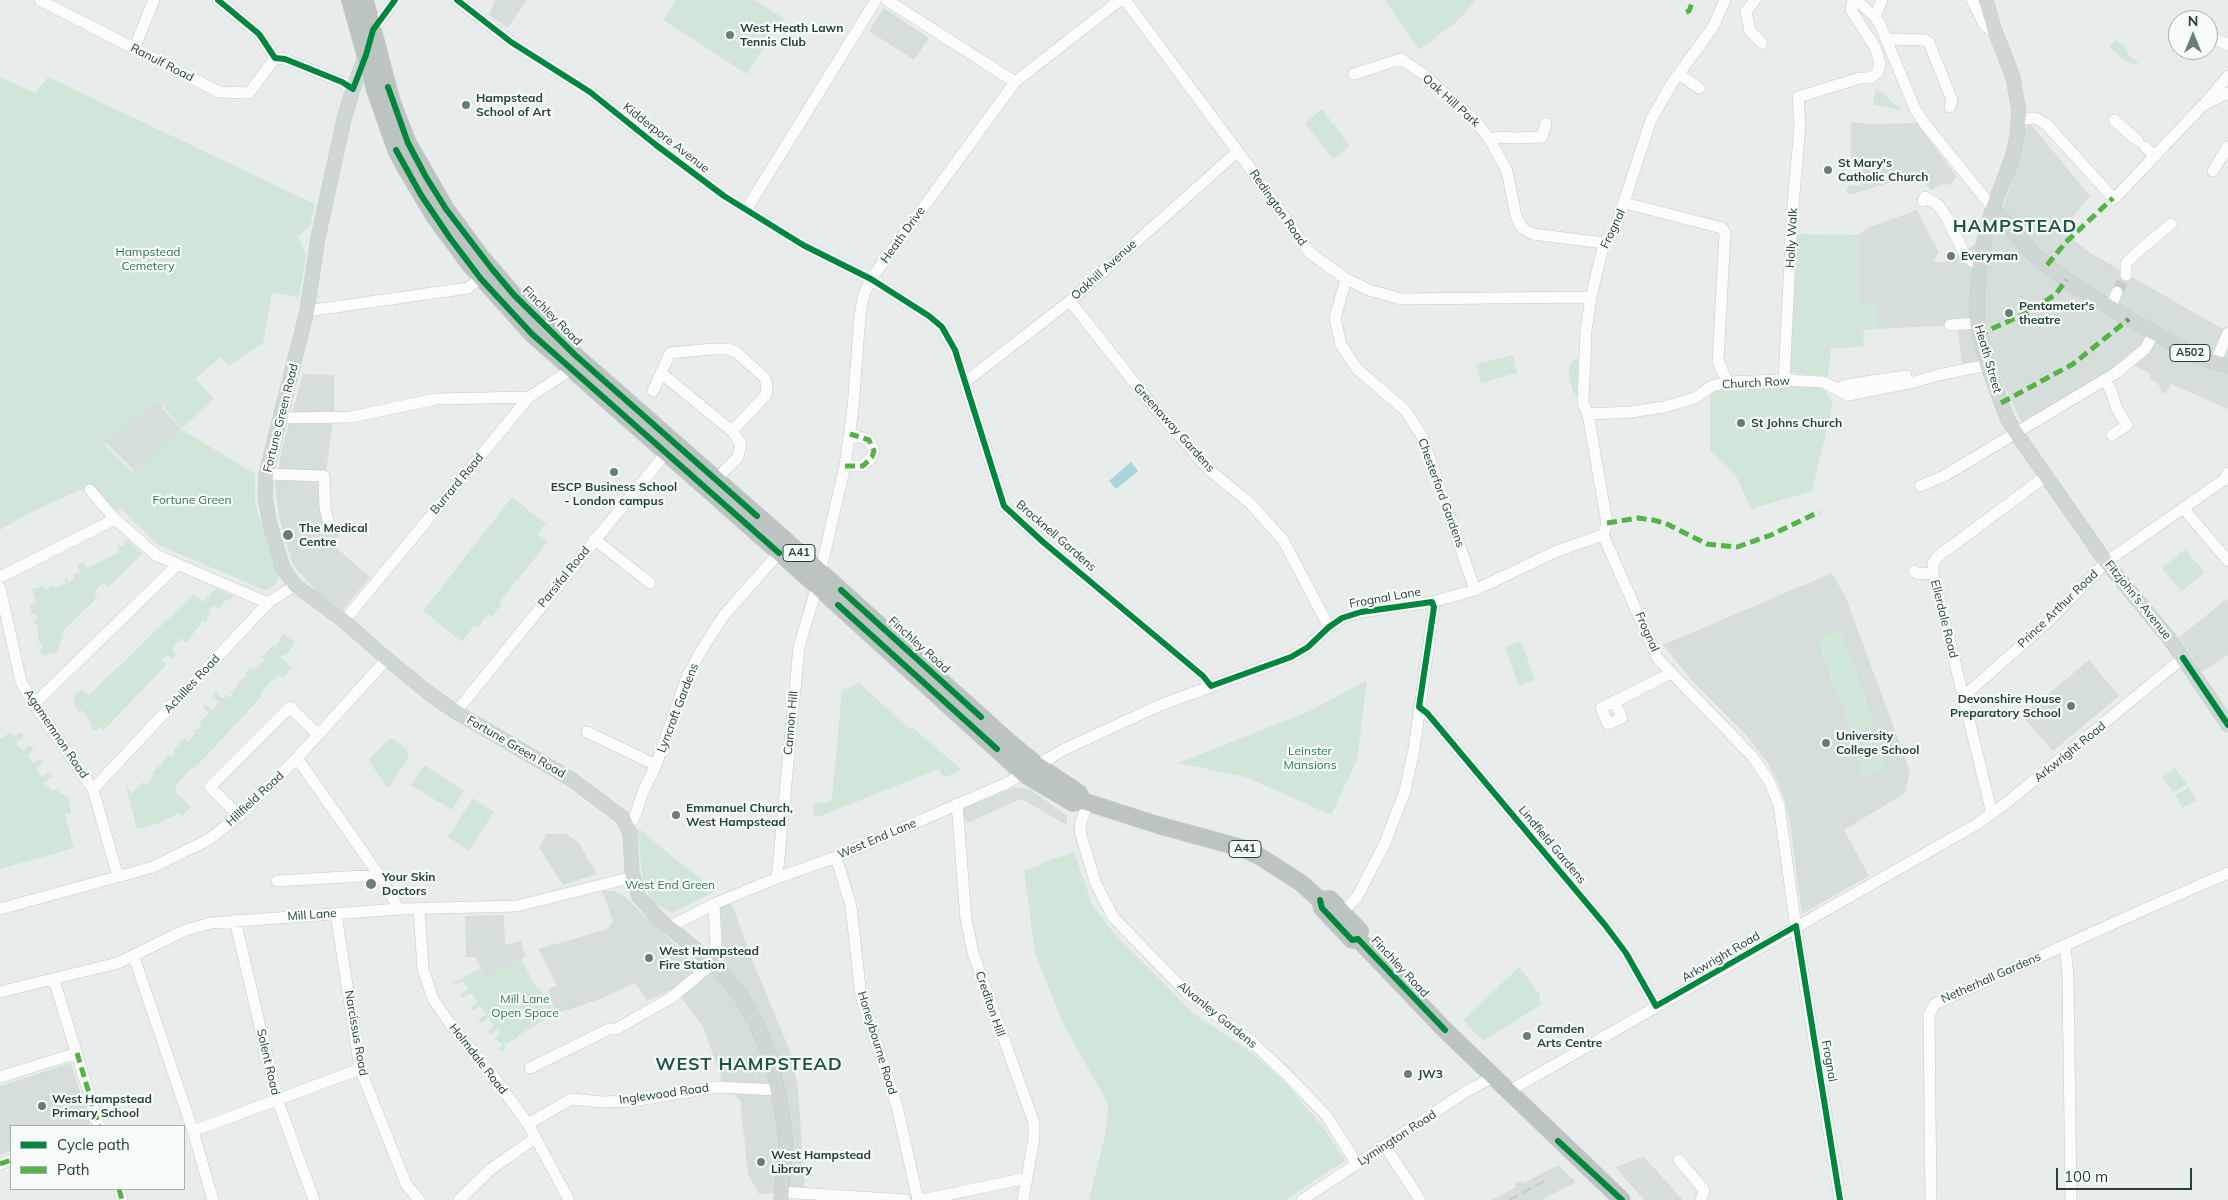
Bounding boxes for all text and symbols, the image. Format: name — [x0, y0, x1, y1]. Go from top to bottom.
north arrow — [2168, 10, 2218, 60]
text: N — [2188, 12, 2198, 30]
place label: West Heath Lawn Tennis Club — [740, 21, 843, 49]
marker: West Heath Lawn Tennis Club — [724, 29, 736, 41]
street label: Ranulf Road — [128, 41, 196, 85]
street label: Oak Hill Park — [1419, 72, 1483, 130]
place label: Hampstead School of Art — [476, 91, 551, 119]
marker: Hampstead School of Art — [460, 99, 472, 111]
street label: Kidderpore Avenue — [620, 100, 712, 176]
place label: St Mary's Catholic Church — [1838, 156, 1928, 184]
marker: St Mary's Catholic Church — [1822, 164, 1834, 176]
street label: Redington Road — [1246, 167, 1310, 249]
street label: Heath Drive — [878, 204, 928, 266]
street label: Frognal — [1598, 207, 1628, 251]
street label: Holly Walk — [1783, 208, 1801, 268]
district label: HAMPSTEAD — [1952, 216, 2078, 238]
street label: Oakhill Avenue — [1068, 237, 1140, 303]
park label: Hampstead Cemetery — [115, 245, 181, 273]
place label: Everyman — [1961, 249, 2018, 263]
marker: Everyman — [1945, 250, 1957, 262]
street label: Finchley Road — [519, 283, 585, 349]
place label: Pentameter's theatre — [2019, 299, 2095, 327]
marker: Pentameter's theatre — [2003, 307, 2015, 319]
street label: Heath Street — [1971, 323, 2005, 395]
road number: A502 — [2170, 344, 2210, 362]
street label: Fortune Green Road — [261, 362, 301, 474]
street label: Church Row — [1722, 374, 1790, 392]
street label: Greenaway Gardens — [1130, 381, 1218, 475]
place label: St Johns Church — [1751, 416, 1842, 430]
marker: St Johns Church — [1735, 417, 1747, 429]
street label: Chesterford Gardens — [1415, 436, 1467, 550]
street label: Burrard Road — [427, 451, 487, 517]
marker: ESCP Business School - London campus — [608, 466, 620, 478]
place label: ESCP Business School - London campus — [551, 480, 677, 508]
park label: Fortune Green — [153, 493, 231, 507]
street label: Bracknell Gardens — [1013, 497, 1099, 575]
place label: The Medical Centre — [299, 521, 368, 549]
marker: The Medical Centre — [281, 528, 295, 542]
street label: Parsifal Road — [535, 544, 593, 610]
road number: A41 — [783, 544, 815, 562]
street label: Fitzjohn's Avenue — [2102, 558, 2174, 642]
street label: Prince Arthur Road — [2015, 567, 2101, 651]
street label: Ellerdale Road — [1927, 578, 1961, 660]
street label: Frognal Lane — [1348, 585, 1422, 611]
street label: Frognal — [1632, 610, 1662, 654]
street label: Finchley Road — [885, 614, 953, 676]
street label: Achilles Road — [161, 652, 223, 716]
street label: Lyncroft Gardens — [654, 661, 702, 755]
street label: Agamemnon Road — [21, 687, 91, 781]
street label: Cannon Hill — [781, 690, 801, 756]
place label: Devonshire House Preparatory School — [1950, 692, 2061, 720]
marker: Devonshire House Preparatory School — [2065, 700, 2077, 712]
street label: Fortune Green Road — [464, 713, 568, 781]
street label: Arkwright Road — [2031, 719, 2109, 785]
place label: University College School — [1836, 729, 1919, 757]
marker: University College School — [1820, 737, 1832, 749]
park label: Leinster Mansions — [1283, 744, 1337, 772]
street label: Hillfield Road — [223, 769, 287, 829]
place label: Emmanuel Church, West Hampstead — [686, 801, 793, 829]
street label: Lindfield Gardens — [1515, 803, 1589, 887]
marker: Emmanuel Church, West Hampstead — [670, 809, 682, 821]
street label: West End Lane — [835, 816, 919, 862]
road number: A41 — [1229, 841, 1261, 858]
place label: Your Skin Doctors — [382, 870, 436, 898]
marker: Your Skin Doctors — [364, 877, 378, 891]
park label: West End Green — [625, 878, 715, 892]
street label: Mill Lane — [287, 906, 337, 924]
street label: Arkwright Road — [1679, 929, 1763, 985]
street label: Finchley Road — [1368, 934, 1432, 1000]
place label: West Hampstead Fire Station — [659, 944, 759, 972]
street label: Netherhall Gardens — [1939, 950, 2043, 1006]
marker: West Hampstead Fire Station — [643, 952, 655, 964]
street label: Crediton Hill — [972, 970, 1008, 1038]
street label: Alvanley Gardens — [1174, 979, 1260, 1051]
street label: Narcissus Road — [341, 989, 371, 1077]
street label: Honeybourne Road — [854, 990, 900, 1096]
park label: Mill Lane Open Space — [491, 992, 559, 1020]
street label: Holmdale Road — [446, 1021, 510, 1097]
place label: Camden Arts Centre — [1537, 1022, 1602, 1050]
street label: Solent Road — [253, 1027, 283, 1097]
marker: Camden Arts Centre — [1521, 1030, 1533, 1042]
street label: Frognal — [1818, 1039, 1840, 1083]
district label: WEST HAMPSTEAD — [654, 1054, 844, 1076]
place label: JW3 — [1418, 1067, 1443, 1081]
marker: JW3 — [1402, 1068, 1414, 1080]
street label: Inglewood Road — [618, 1081, 710, 1107]
place label: West Hampstead Primary School — [52, 1092, 152, 1120]
marker: West Hampstead Primary School — [36, 1100, 48, 1112]
street label: Lymington Road — [1355, 1107, 1439, 1169]
legend — [10, 1125, 185, 1190]
text: Cycle path — [57, 1135, 130, 1154]
place label: West Hampstead Library — [771, 1148, 871, 1176]
marker: West Hampstead Library — [755, 1156, 767, 1168]
scale bar — [2058, 1158, 2194, 1190]
text: Path — [57, 1160, 89, 1179]
text: 100 m — [2064, 1167, 2108, 1186]

